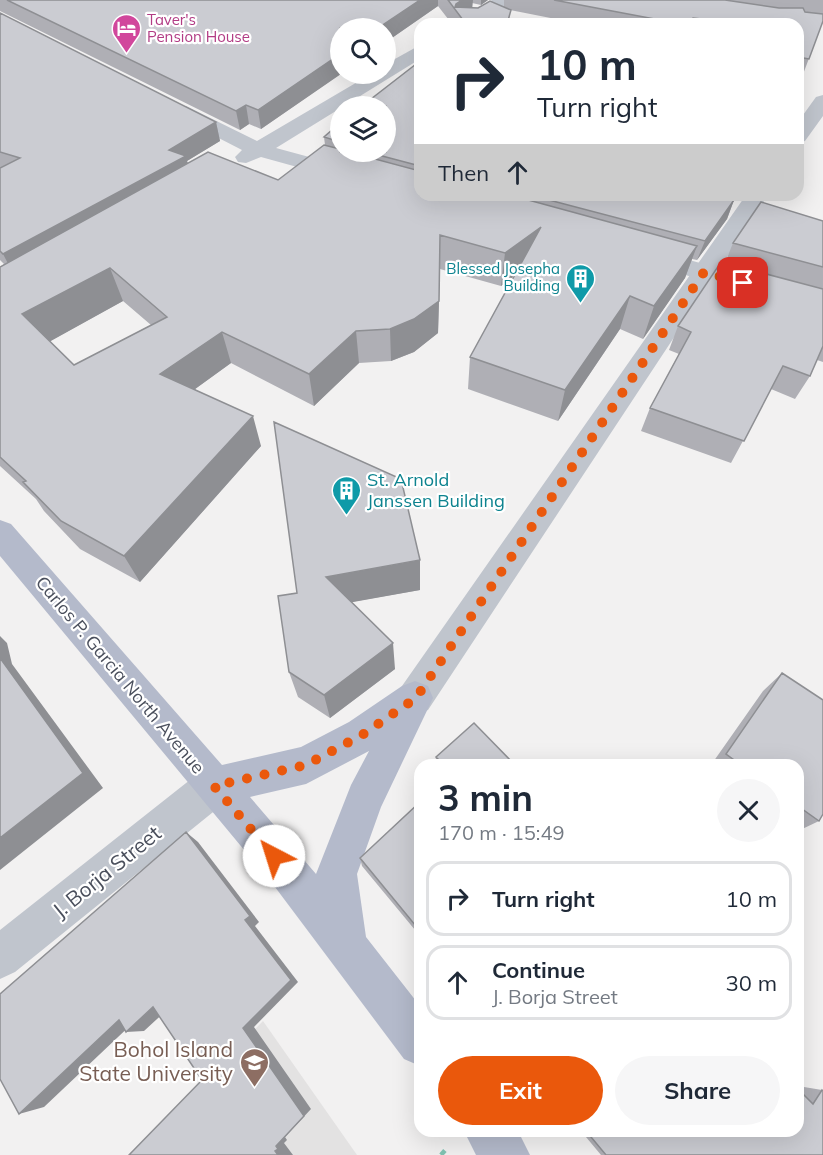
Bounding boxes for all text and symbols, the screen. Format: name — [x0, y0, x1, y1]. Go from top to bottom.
place label: Taver's Pension House — [147, 10, 250, 46]
hotel icon: Taver's Pension House — [110, 13, 142, 55]
map controls — [330, 18, 396, 162]
button: search — [330, 18, 396, 84]
text: 10 m — [537, 38, 637, 91]
icon: right — [438, 42, 516, 120]
text: Turn right — [537, 90, 657, 124]
button: layers — [330, 96, 396, 162]
icon: ahead — [501, 156, 534, 189]
text: Then — [438, 159, 489, 187]
pin — [717, 257, 768, 308]
place label: Blessed Josepha Building — [446, 259, 560, 295]
building icon: Blessed Josepha Building — [565, 262, 597, 304]
icon: arrive — [726, 266, 759, 299]
place label: St. Arnold Janssen Building — [367, 468, 505, 512]
building icon: St. Arnold Janssen Building — [330, 474, 362, 516]
street label: Carlos P. Garcia North Avenue — [31, 571, 210, 778]
text: 3 min — [438, 775, 533, 820]
button: close — [717, 779, 780, 842]
street label: J. Borja Street — [47, 820, 166, 923]
text: 170 m · 15:49 — [438, 820, 564, 845]
position arrow — [242, 824, 306, 888]
icon: right — [441, 882, 474, 915]
text: Turn right — [492, 885, 595, 913]
text: 10 m — [726, 885, 777, 913]
text: Continue — [492, 956, 585, 984]
icon: ahead — [441, 966, 474, 999]
text: 30 m — [726, 969, 777, 997]
text: J. Borja Street — [492, 984, 618, 1009]
place label: Bohol Island State University — [79, 1036, 233, 1086]
school or university icon: Bohol Island State University — [238, 1046, 270, 1088]
button: Exit — [438, 1056, 603, 1125]
button: Share — [615, 1056, 780, 1125]

